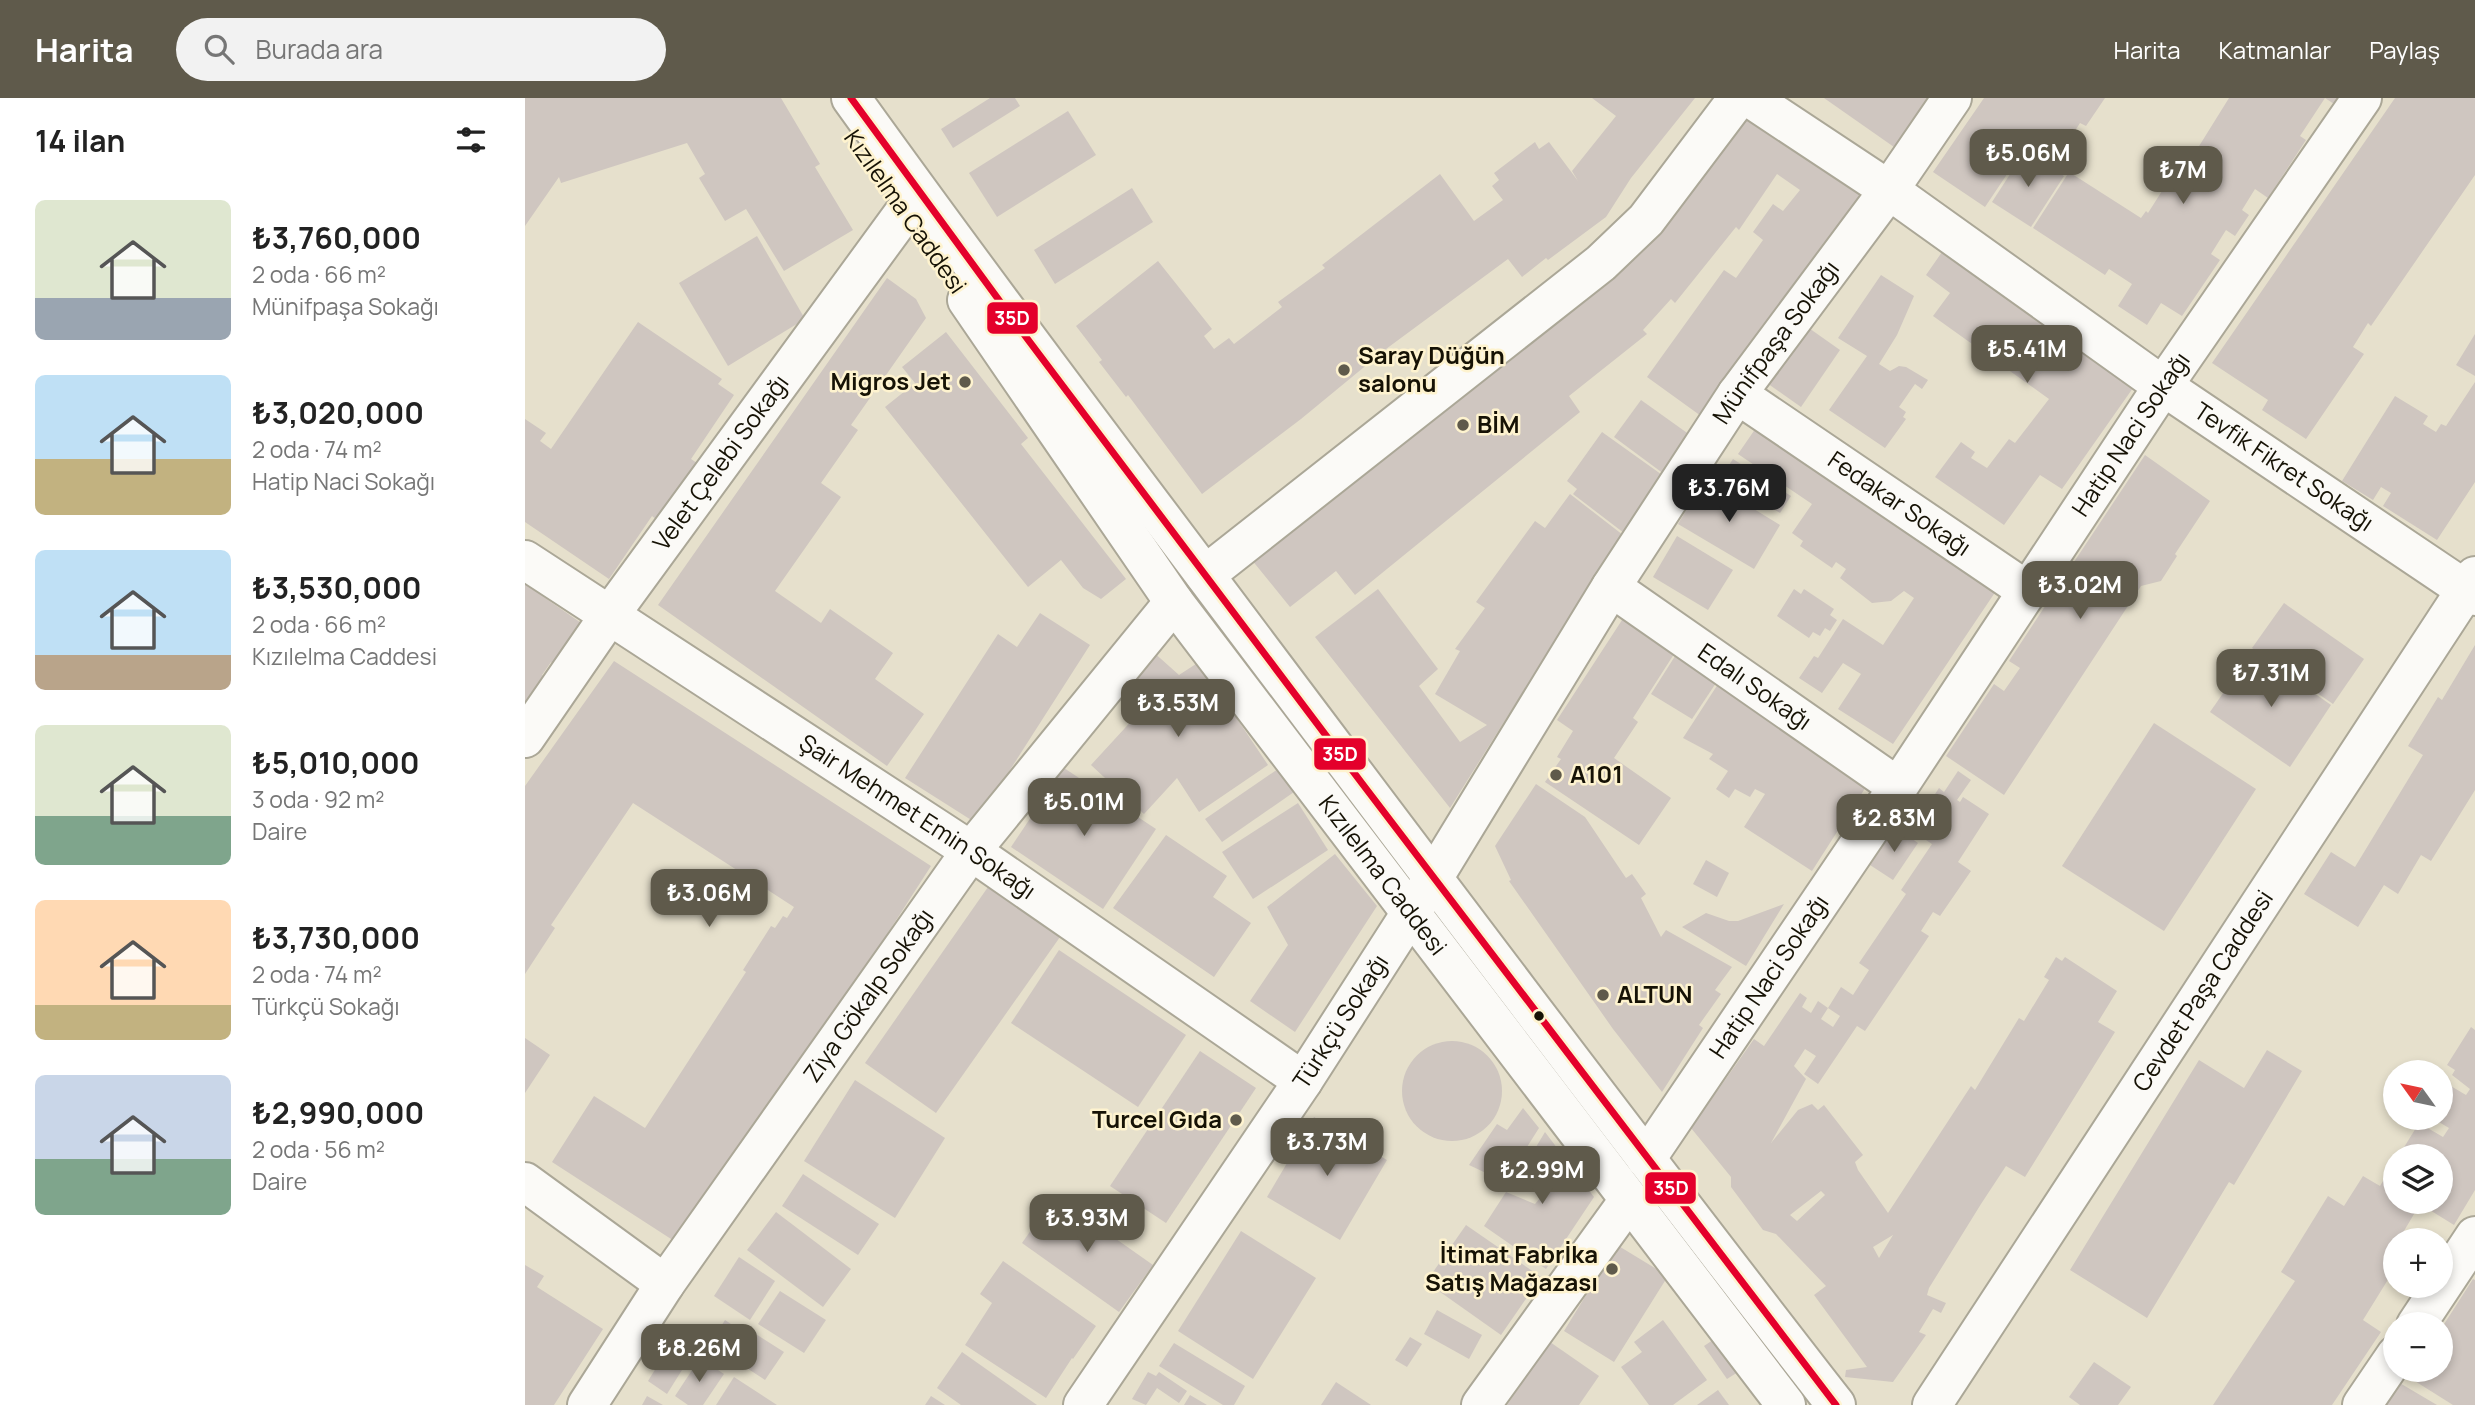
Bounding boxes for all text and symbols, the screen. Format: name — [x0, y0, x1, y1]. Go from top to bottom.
search box — [176, 18, 666, 81]
text: Harita — [35, 27, 134, 72]
icon: search — [200, 30, 238, 68]
text: Burada ara — [256, 31, 383, 67]
text: Harita — [2114, 33, 2181, 66]
text: Katmanlar — [2219, 33, 2331, 66]
text: Paylaş — [2369, 33, 2440, 66]
text: 14 ilan — [35, 120, 125, 161]
icon: filters — [452, 121, 490, 159]
street label: Kızılelma Caddesi — [837, 123, 975, 300]
pin: ₺5.06M — [1971, 130, 2085, 189]
text: ₺5.06M — [1986, 136, 2070, 168]
pin: ₺7M — [2149, 146, 2217, 206]
text: ₺7M — [2159, 153, 2207, 185]
text: ₺3,760,000 — [252, 217, 421, 258]
icon: home — [91, 228, 175, 312]
street label: Münifpaşa Sokağı — [1704, 253, 1846, 430]
text: 2 oda · 66 m² — [252, 258, 386, 290]
text: Münifpaşa Sokağı — [252, 290, 439, 322]
line badge: 35D — [986, 301, 1039, 335]
text: 35D — [994, 305, 1030, 331]
pin: ₺5.41M — [1970, 326, 2084, 385]
text: ₺5.41M — [1987, 332, 2067, 364]
place label: Saray Düğün salonu — [1358, 338, 1505, 399]
street label: Hatip Naci Sokağı — [2063, 345, 2197, 522]
marker: Saray Düğün salonu — [1336, 362, 1352, 378]
place label: Migros Jet — [830, 364, 951, 397]
street label: Velet Çelebi Sokağı — [644, 367, 795, 557]
marker: Migros Jet — [957, 374, 973, 390]
text: ₺3,020,000 — [252, 392, 424, 433]
street label: Tevfik Fikret Sokağı — [2188, 394, 2381, 538]
icon: home — [91, 403, 175, 487]
place label: BİM — [1477, 407, 1519, 440]
marker: BİM — [1455, 417, 1471, 433]
text: 2 oda · 74 m² — [252, 433, 382, 465]
street label: Fedakar Sokağı — [1822, 442, 1978, 563]
pin: ₺3.76M — [1672, 464, 1786, 524]
text: Hatip Naci Sokağı — [252, 465, 435, 497]
text: ₺3.76M — [1688, 471, 1770, 503]
pin: ₺3.02M — [2023, 561, 2137, 621]
text: ₺3,530,000 — [252, 567, 421, 608]
text: ₺3.02M — [2038, 568, 2122, 600]
icon: home — [91, 578, 175, 662]
text: 2 oda · 66 m² — [252, 608, 386, 640]
street label: Edalı Sokağı — [1692, 635, 1819, 737]
text: Kızılelma Caddesi — [252, 640, 437, 672]
pin: ₺7.31M — [2214, 650, 2328, 709]
text: ₺7.31M — [2232, 656, 2310, 688]
pin: ₺3.53M — [1121, 680, 1235, 739]
text: ₺3.53M — [1137, 686, 1219, 718]
street label: Şair Mehmet Emin Sokağı — [793, 725, 1043, 906]
line badge: 35D — [1313, 737, 1367, 771]
text: 35D — [1322, 741, 1358, 767]
text: ₺5,010,000 — [252, 742, 419, 783]
icon: home — [91, 753, 175, 837]
place label: A101 — [1570, 757, 1623, 790]
marker: A101 — [1548, 767, 1564, 783]
pin: ₺5.01M — [1027, 778, 1141, 838]
text: 3 oda · 92 m² — [252, 783, 384, 815]
text: ₺5.01M — [1044, 785, 1124, 817]
street label: Kızılelma Caddesi — [1312, 788, 1455, 961]
pin: ₺2.83M — [1837, 794, 1951, 854]
text: ₺2.83M — [1853, 801, 1935, 833]
text: Daire — [252, 815, 307, 847]
pin: ₺3.06M — [652, 870, 766, 929]
text: ₺3.06M — [667, 876, 751, 908]
street label: Cevdet Paşa Caddesi — [2124, 883, 2280, 1097]
street label: Hatip Naci Sokağı — [1701, 888, 1835, 1064]
street label: Ziya Gökalp Sokağı — [795, 901, 940, 1088]
text: ₺3,730,000 — [252, 917, 420, 958]
icon: home — [91, 928, 175, 1012]
street label: Türkçü Sokağı — [1284, 947, 1395, 1095]
text: 2 oda · 74 m² — [252, 958, 382, 990]
place label: ALTUN — [1617, 977, 1693, 1010]
marker: ALTUN — [1595, 987, 1611, 1003]
text: Türkçü Sokağı — [252, 990, 400, 1022]
unlabelled marker — [1532, 1009, 1546, 1023]
north arrow — [2383, 1060, 2453, 1130]
map controls — [2383, 1060, 2453, 1382]
text: ₺2,990,000 — [252, 1092, 424, 1133]
place label: Turcel Gıda — [1092, 1102, 1222, 1135]
icon: home — [91, 1103, 175, 1187]
marker: Turcel Gıda — [1228, 1112, 1244, 1128]
pin: ₺3.73M — [1270, 1118, 1384, 1178]
text: ₺3.73M — [1287, 1125, 1367, 1157]
text: 2 oda · 56 m² — [252, 1133, 385, 1165]
button: layers — [2383, 1144, 2453, 1214]
pin: ₺2.99M — [1485, 1146, 1599, 1206]
text: ₺2.99M — [1500, 1153, 1584, 1185]
text: Daire — [252, 1165, 307, 1197]
line badge: 35D — [1644, 1171, 1697, 1205]
text: 35D — [1653, 1175, 1689, 1201]
pin: ₺3.93M — [1030, 1194, 1144, 1254]
text: ₺3.93M — [1046, 1201, 1128, 1233]
button: + — [2383, 1228, 2453, 1298]
place label: İtimat Fabrİka Satış Mağazası — [1425, 1237, 1598, 1298]
marker: İtimat Fabrİka Satış Mağazası — [1604, 1261, 1620, 1277]
button: − — [2383, 1312, 2453, 1382]
pin: ₺8.26M — [642, 1324, 756, 1384]
text: ₺8.26M — [657, 1331, 741, 1363]

